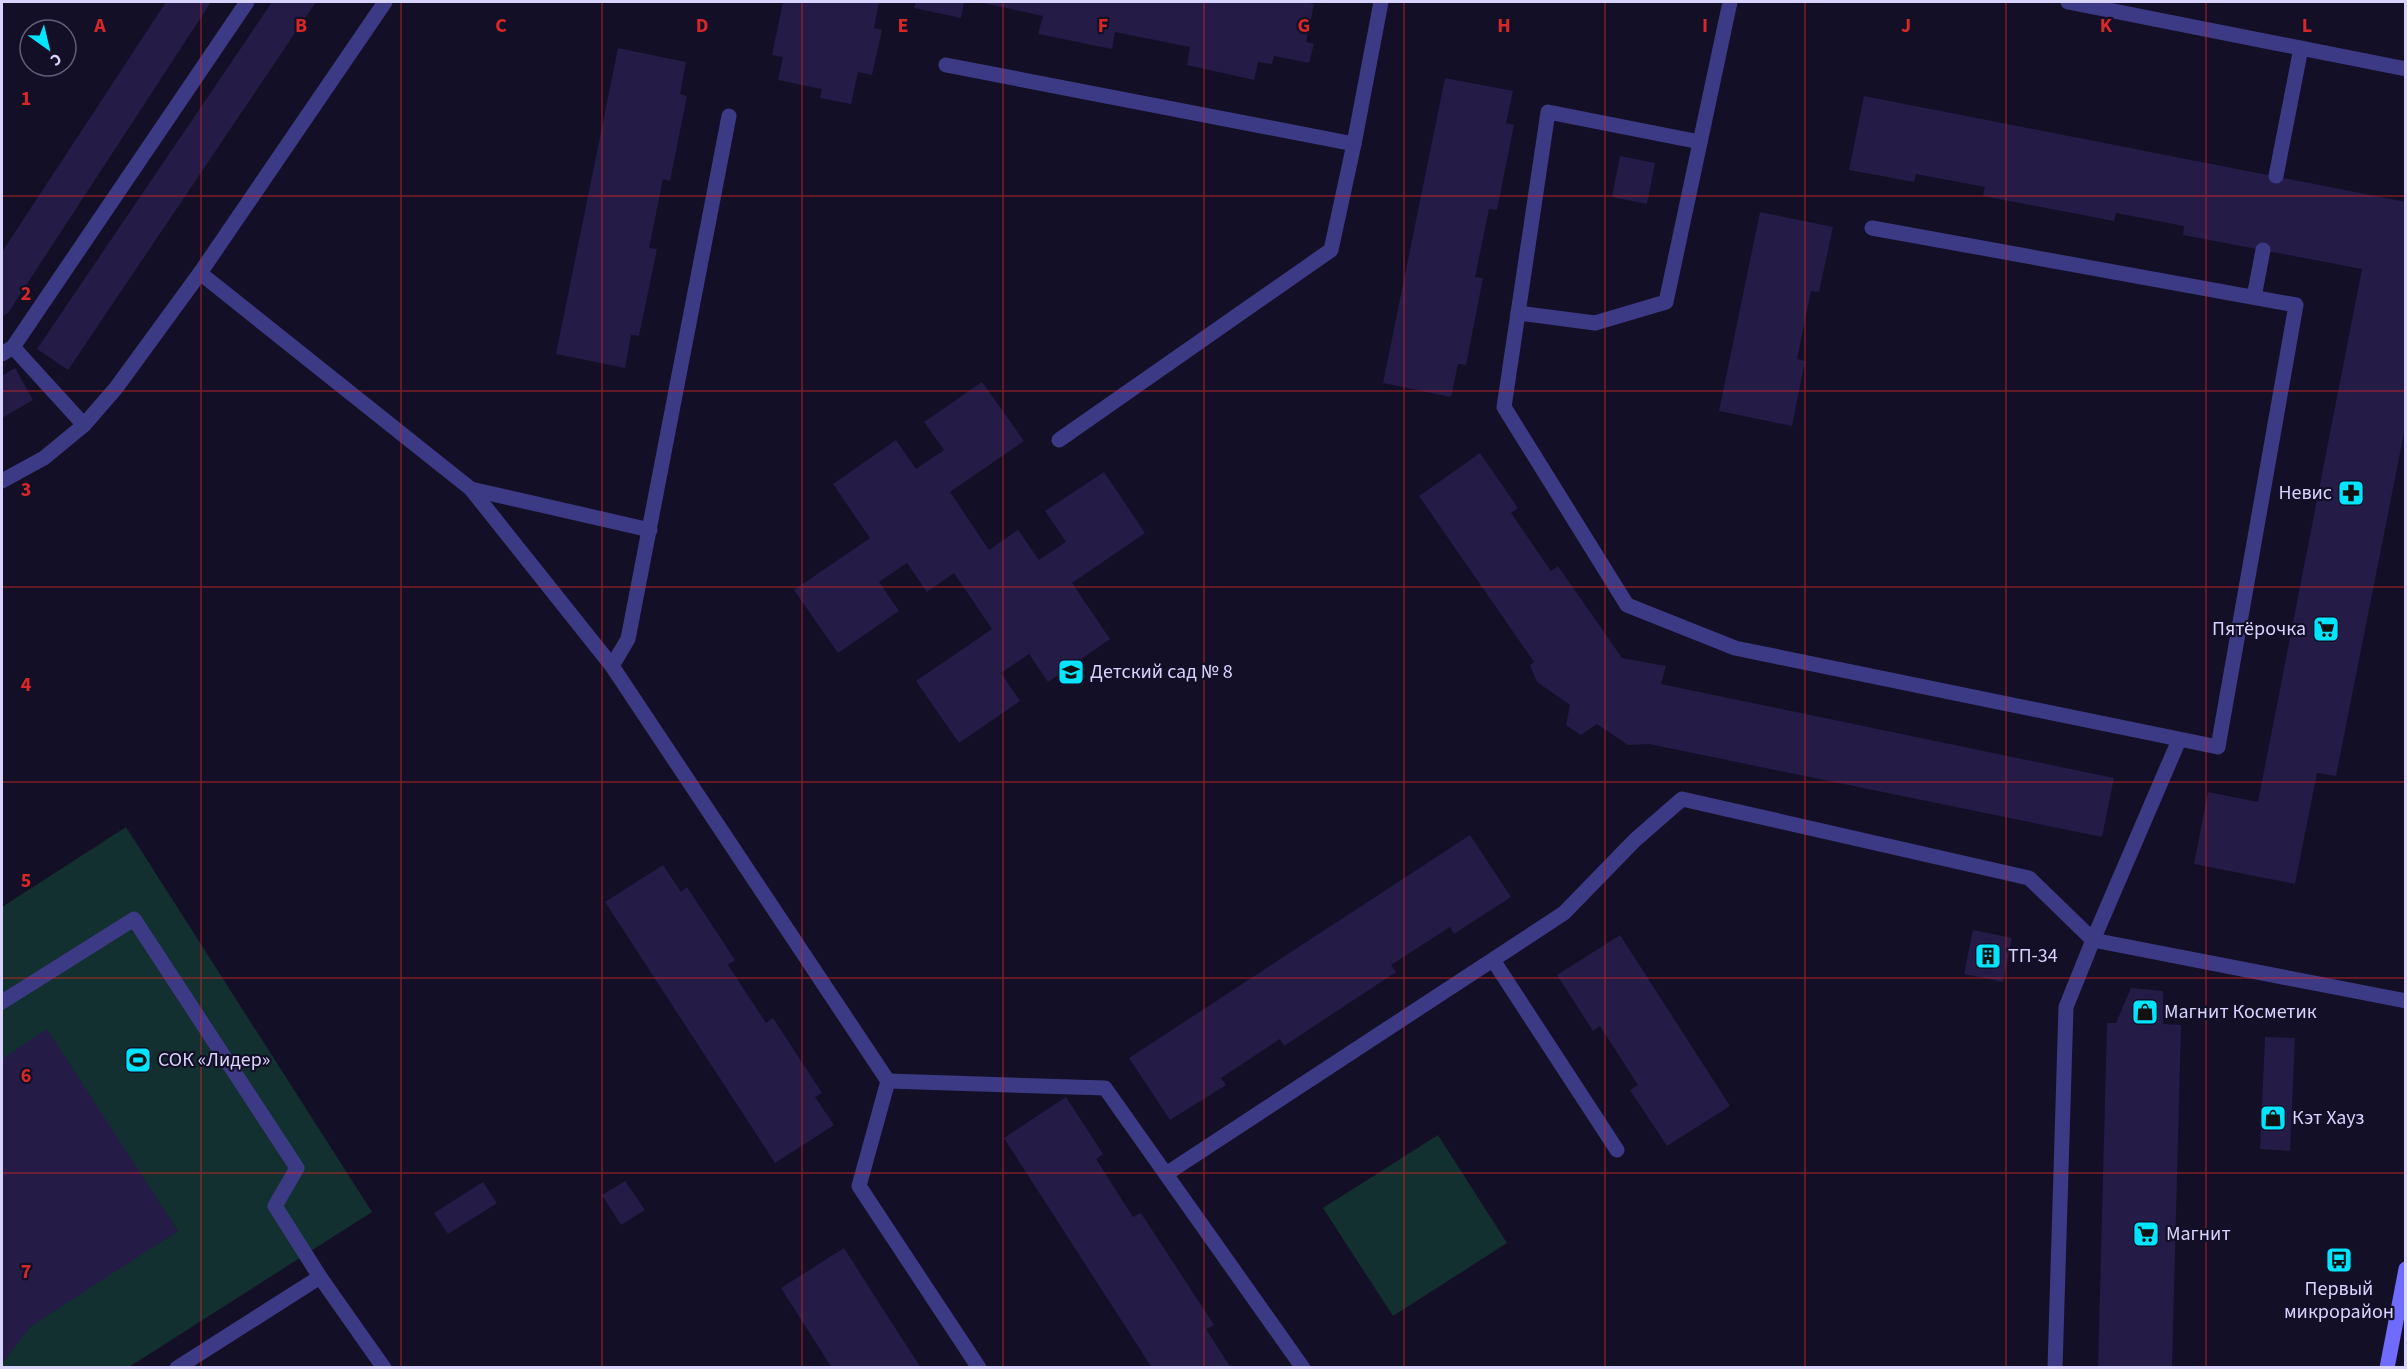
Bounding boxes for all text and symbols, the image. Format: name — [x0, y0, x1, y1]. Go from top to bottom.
text: A — [93, 12, 106, 40]
text: B — [295, 12, 307, 40]
text: C — [495, 12, 507, 40]
text: D — [696, 12, 708, 40]
text: E — [898, 12, 908, 40]
text: F — [1098, 12, 1108, 40]
text: G — [1298, 12, 1310, 40]
text: H — [1497, 12, 1511, 40]
text: I — [1702, 12, 1708, 40]
text: J — [1901, 12, 1911, 40]
text: K — [2100, 12, 2113, 40]
text: L — [2302, 12, 2312, 40]
north arrow — [18, 18, 78, 78]
text: С — [46, 48, 66, 71]
text: 1 — [21, 85, 31, 113]
text: 2 — [21, 280, 31, 308]
text: 3 — [21, 476, 31, 504]
pharmacy icon: Невис — [2336, 478, 2366, 508]
place label: Невис — [2278, 479, 2332, 507]
supermarket icon: Пятёрочка — [2311, 614, 2341, 644]
place label: Пятёрочка — [2212, 615, 2306, 643]
school or university icon: Детский сад № 8 — [1056, 657, 1086, 687]
place label: Детский сад № 8 — [1090, 658, 1233, 686]
text: 4 — [21, 671, 32, 699]
text: 5 — [21, 867, 31, 895]
building icon: ТП-34 — [1973, 941, 2003, 971]
place label: ТП-34 — [2008, 942, 2058, 970]
shop icon: Магнит Косметик — [2130, 997, 2160, 1027]
place label: Магнит Косметик — [2164, 998, 2317, 1026]
sports icon: СОК «Лидер» — [123, 1045, 153, 1075]
place label: СОК «Лидер» — [158, 1046, 270, 1074]
text: 6 — [21, 1062, 31, 1090]
shop icon: Кэт Хауз — [2258, 1103, 2288, 1133]
place label: Кэт Хауз — [2292, 1104, 2364, 1132]
supermarket icon: Магнит — [2131, 1219, 2161, 1249]
place label: Магнит — [2166, 1220, 2231, 1248]
bus stop icon: Первый микрорайон — [2324, 1245, 2354, 1275]
text: 7 — [21, 1258, 31, 1286]
place label: Первый микрорайон — [2284, 1275, 2394, 1326]

